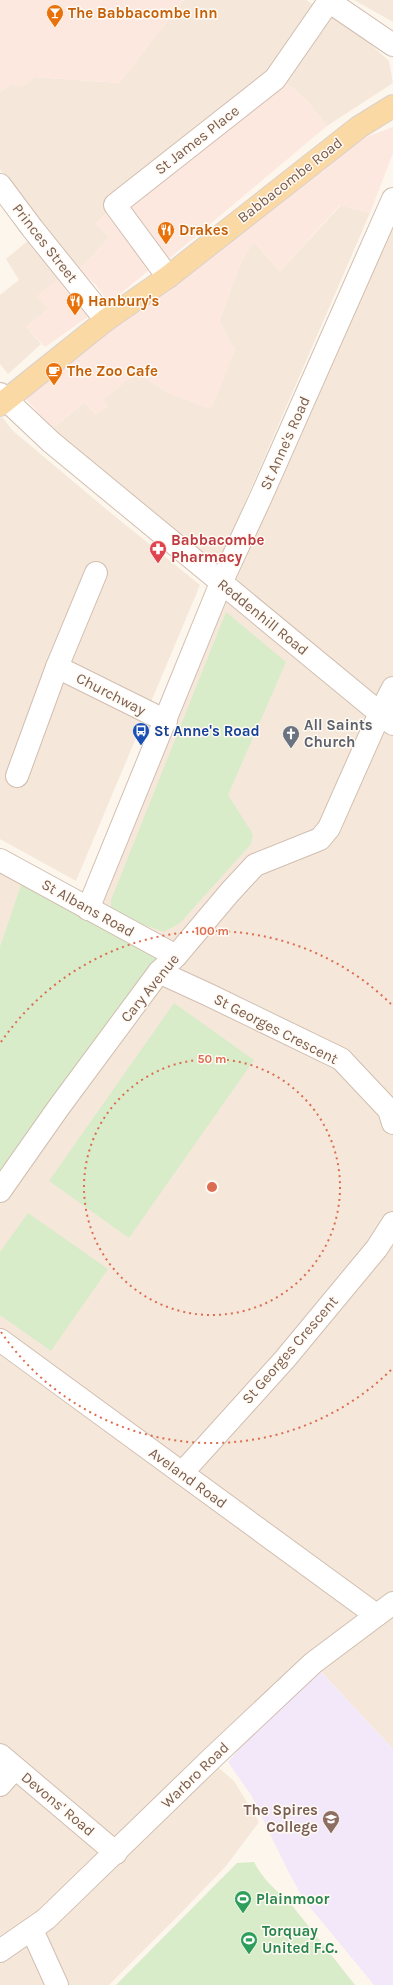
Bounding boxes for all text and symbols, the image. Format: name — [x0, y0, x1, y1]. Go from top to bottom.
bar icon: The Babbacombe Inn — [45, 3, 65, 28]
place label: The Babbacombe Inn — [68, 4, 218, 22]
street label: St James Place — [151, 102, 243, 178]
street label: Babbacombe Road — [234, 133, 346, 227]
street label: Princes Street — [9, 200, 82, 286]
restaurant icon: Drakes — [156, 220, 176, 245]
place label: Drakes — [179, 221, 229, 239]
restaurant icon: Hanbury's — [65, 291, 85, 316]
place label: Hanbury's — [88, 292, 159, 310]
cafe icon: The Zoo Cafe — [44, 361, 64, 386]
place label: The Zoo Cafe — [67, 362, 158, 380]
street label: St Anne's Road — [256, 393, 314, 493]
place label: Babbacombe Pharmacy — [171, 531, 265, 566]
pharmacy icon: Babbacombe Pharmacy — [148, 539, 168, 564]
street label: Reddenhill Road — [214, 575, 312, 659]
street label: Churchway — [73, 669, 149, 719]
place label: All Saints Church — [304, 716, 373, 751]
bus stop icon: St Anne's Road — [131, 721, 151, 746]
place label: St Anne's Road — [154, 722, 260, 740]
church icon: All Saints Church — [281, 724, 301, 749]
street label: St Albans Road — [38, 875, 138, 941]
text: 100 m — [195, 924, 229, 938]
street label: Cary Avenue — [117, 950, 183, 1026]
street label: St Georges Crescent — [211, 990, 341, 1068]
text: 50 m — [198, 1052, 227, 1066]
centre of rings — [205, 1180, 219, 1194]
street label: St Georges Crescent — [238, 1292, 342, 1408]
street label: Aveland Road — [145, 1444, 231, 1512]
street label: Warbro Road — [157, 1738, 233, 1812]
street label: Devons' Road — [18, 1768, 98, 1840]
place label: The Spires College — [244, 1801, 318, 1836]
school or university icon: The Spires College — [321, 1809, 341, 1834]
sports icon: Plainmoor — [233, 1889, 253, 1914]
place label: Plainmoor — [256, 1890, 330, 1908]
place label: Torquay United F.C. — [262, 1922, 338, 1957]
sports icon: Torquay United F.C. — [239, 1930, 259, 1955]

